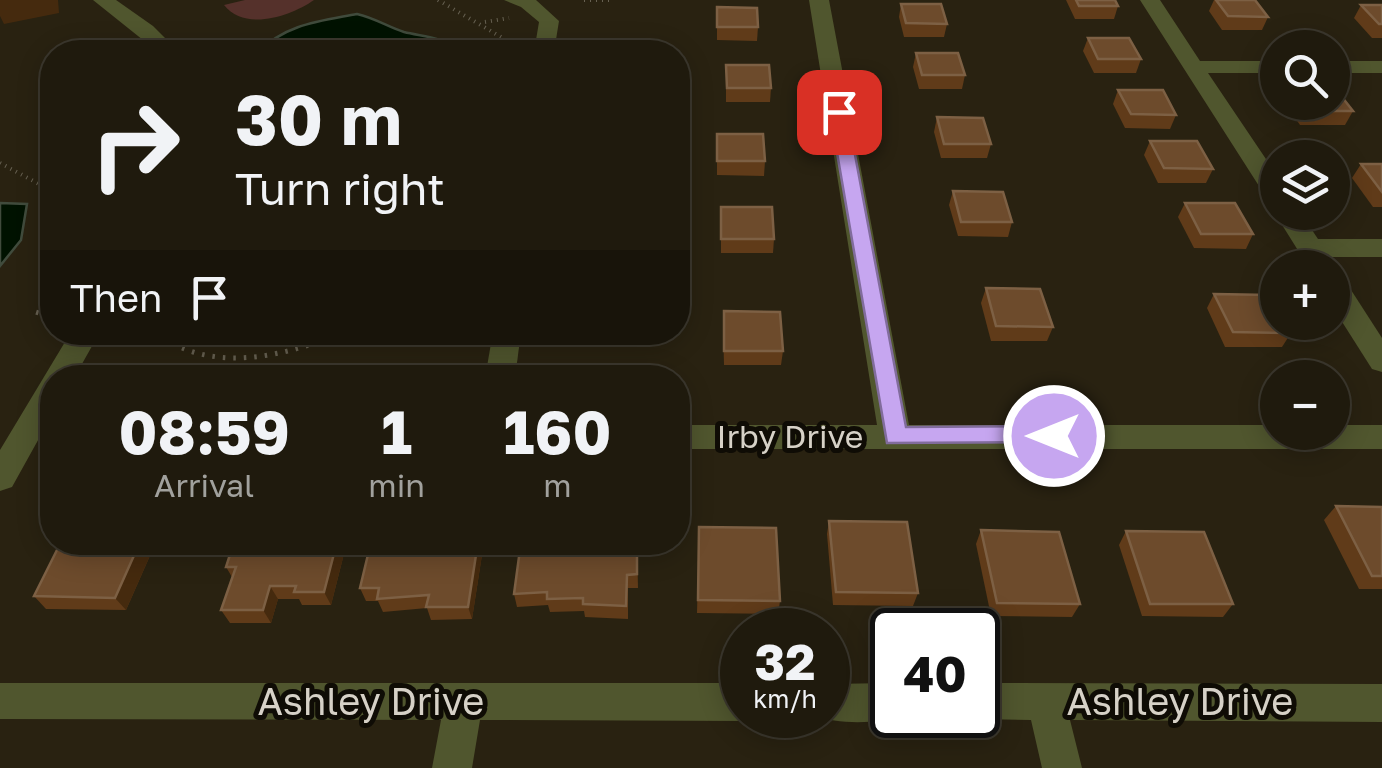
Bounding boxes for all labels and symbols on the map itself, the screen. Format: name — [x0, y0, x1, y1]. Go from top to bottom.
pin — [797, 70, 882, 155]
position arrow — [1002, 384, 1106, 488]
street label: Irby Drive — [717, 417, 863, 455]
speed limit sign: 40 — [870, 608, 1000, 738]
street label: Ashley Drive — [258, 678, 484, 723]
street label: Ashley Drive — [1067, 678, 1293, 723]

